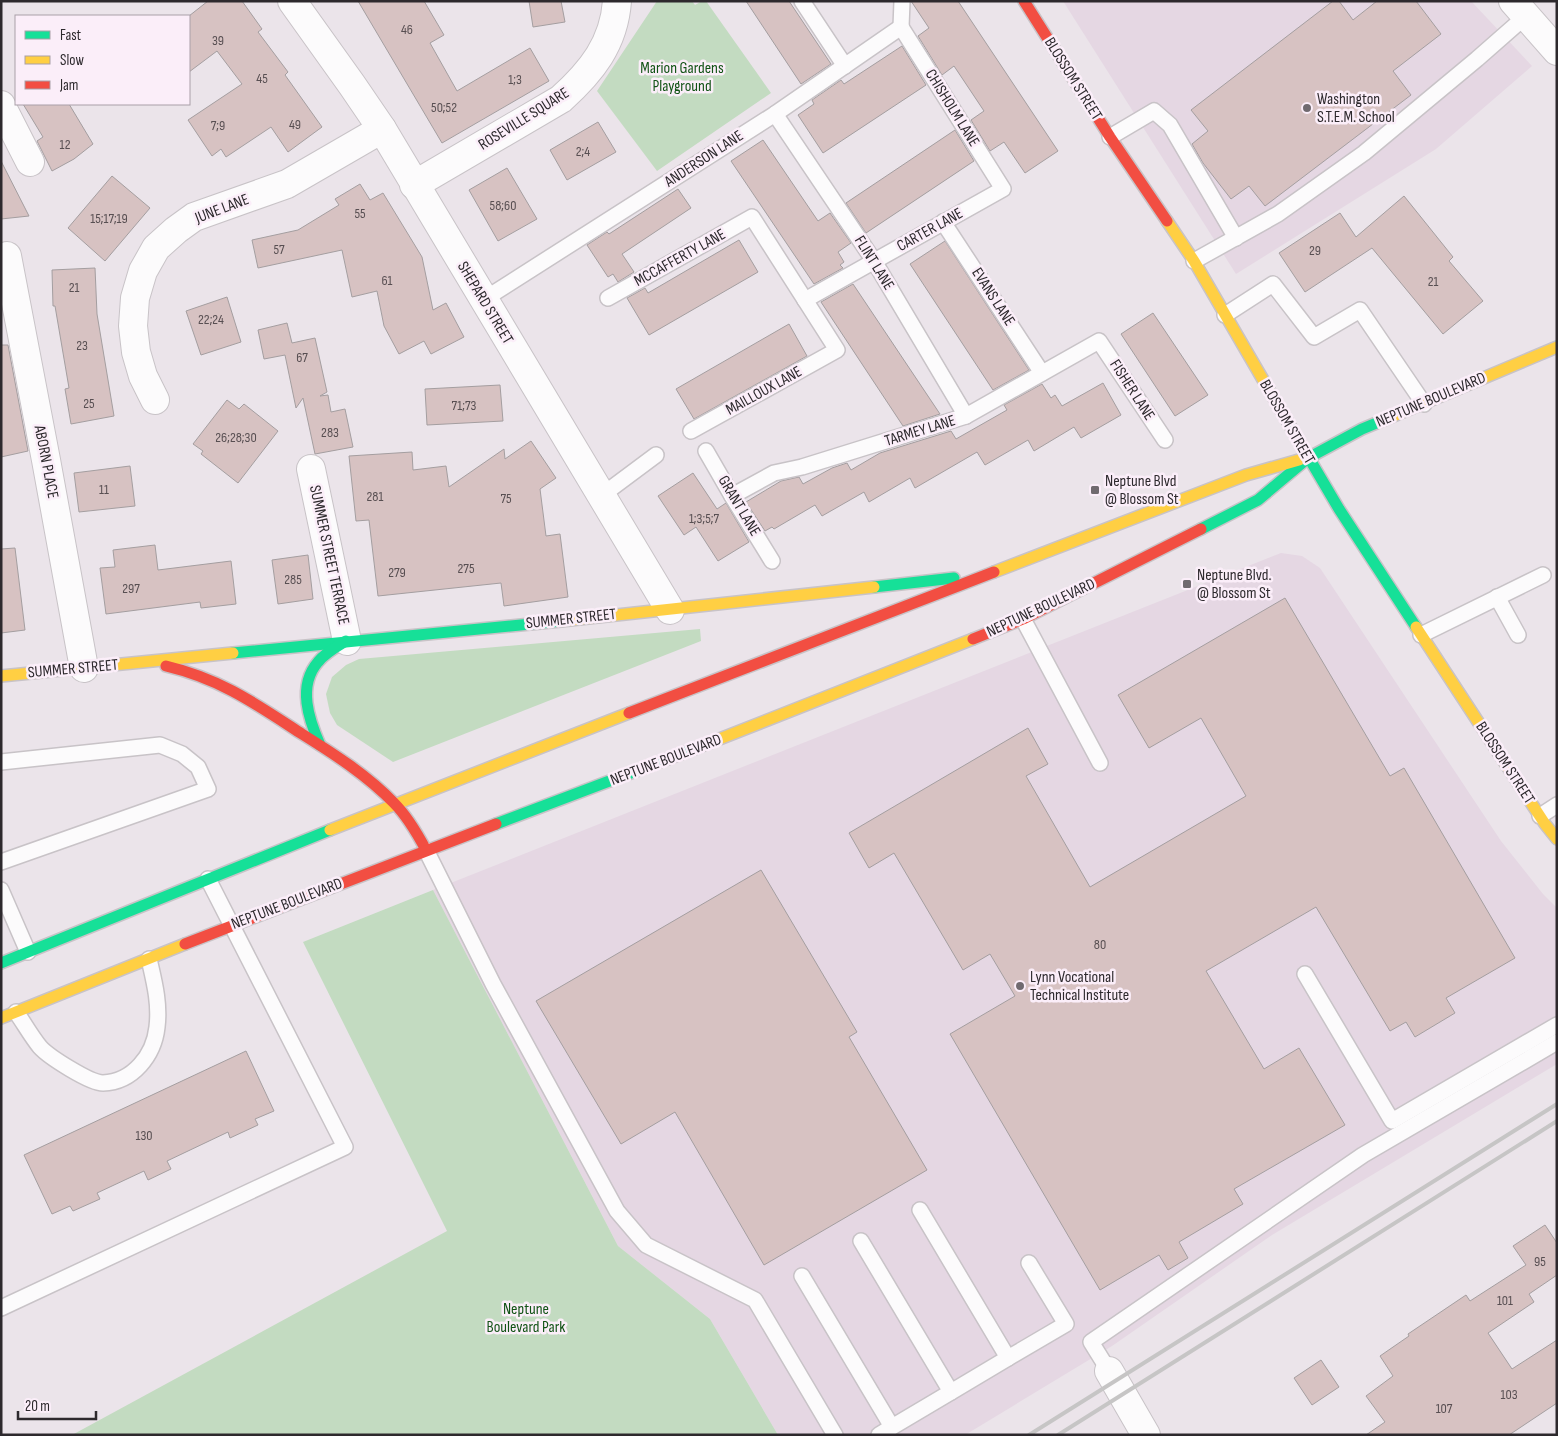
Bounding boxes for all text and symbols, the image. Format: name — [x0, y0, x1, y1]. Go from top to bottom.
legend — [15, 15, 190, 105]
house number: 46 — [401, 21, 413, 38]
text: Fast — [60, 26, 82, 45]
house number: 39 — [212, 32, 224, 49]
street label: BLOSSOM STREET — [1040, 34, 1106, 124]
text: Slow — [60, 51, 84, 70]
park label: Marion Gardens Playground — [640, 59, 724, 96]
street label: CHISHOLM LANE — [921, 66, 983, 150]
house number: 45 — [256, 70, 268, 87]
house number: 1;3 — [508, 71, 522, 88]
text: Jam — [59, 76, 78, 95]
street label: ROSEVILLE SQUARE — [475, 84, 573, 154]
place label: Washington S.T.E.M. School — [1317, 90, 1395, 127]
house number: 50;52 — [431, 99, 457, 116]
marker: Washington S.T.E.M. School — [1301, 102, 1313, 114]
house number: 49 — [289, 116, 301, 133]
house number: 7;9 — [211, 117, 225, 134]
street label: ANDERSON LANE — [660, 127, 747, 192]
house number: 12 — [60, 136, 71, 153]
house number: 2;4 — [576, 143, 590, 160]
street label: JUNE LANE — [191, 190, 252, 228]
house number: 58;60 — [490, 197, 516, 214]
street label: CARTER LANE — [894, 204, 966, 256]
house number: 55 — [354, 205, 366, 222]
house number: 15;17;19 — [90, 210, 128, 227]
street label: MCCAFFERTY LANE — [631, 225, 729, 291]
street label: FLINT LANE — [850, 232, 898, 294]
house number: 57 — [273, 241, 285, 258]
house number: 29 — [1309, 242, 1321, 259]
street label: SHEPARD STREET — [453, 258, 517, 348]
street label: EVANS LANE — [967, 264, 1019, 330]
house number: 61 — [381, 272, 393, 289]
house number: 21 — [1428, 273, 1438, 290]
house number: 21 — [69, 279, 79, 296]
house number: 22;24 — [198, 311, 224, 328]
house number: 23 — [76, 337, 88, 354]
house number: 67 — [296, 349, 308, 366]
street label: FISHER LANE — [1105, 356, 1159, 424]
street label: MAILLOUX LANE — [723, 362, 805, 420]
street label: NEPTUNE BOULEVARD — [1373, 368, 1489, 432]
street label: BLOSSOM STREET — [1255, 376, 1319, 468]
house number: 25 — [83, 395, 95, 412]
house number: 71;73 — [452, 397, 477, 414]
street label: TARMEY LANE — [882, 411, 958, 451]
street label: ABORN PLACE — [29, 423, 62, 500]
house number: 283 — [321, 424, 339, 441]
house number: 26;28;30 — [215, 429, 257, 446]
street label: GRANT LANE — [714, 472, 764, 540]
place label: Neptune Blvd @ Blossom St — [1105, 472, 1179, 509]
house number: 11 — [99, 481, 109, 498]
street label: SUMMER STREET TERRACE — [305, 484, 353, 626]
marker: Neptune Blvd @ Blossom St — [1089, 484, 1101, 496]
house number: 281 — [367, 488, 383, 505]
house number: 75 — [500, 490, 512, 507]
house number: 1;3;5;7 — [689, 510, 719, 527]
house number: 275 — [458, 560, 475, 577]
house number: 279 — [388, 564, 406, 581]
place label: Neptune Blvd. @ Blossom St — [1197, 566, 1271, 603]
house number: 285 — [284, 571, 302, 588]
street label: NEPTUNE BOULEVARD — [984, 575, 1098, 641]
marker: Neptune Blvd. @ Blossom St — [1181, 578, 1193, 590]
house number: 297 — [122, 580, 140, 597]
street label: SUMMER STREET — [525, 605, 618, 633]
street label: SUMMER STREET — [27, 656, 119, 682]
street label: BLOSSOM STREET — [1471, 718, 1539, 808]
street label: NEPTUNE BOULEVARD — [608, 730, 724, 790]
street label: NEPTUNE BOULEVARD — [229, 874, 345, 934]
house number: 80 — [1094, 936, 1106, 953]
place label: Lynn Vocational Technical Institute — [1030, 968, 1129, 1005]
marker: Lynn Vocational Technical Institute — [1014, 980, 1026, 992]
house number: 130 — [135, 1127, 153, 1144]
house number: 95 — [1534, 1253, 1546, 1270]
house number: 101 — [1497, 1292, 1513, 1309]
park label: Neptune Boulevard Park — [487, 1300, 565, 1337]
house number: 103 — [1500, 1386, 1518, 1403]
scale bar — [18, 1388, 95, 1420]
text: 20 m — [25, 1397, 50, 1416]
house number: 107 — [1436, 1400, 1453, 1417]

